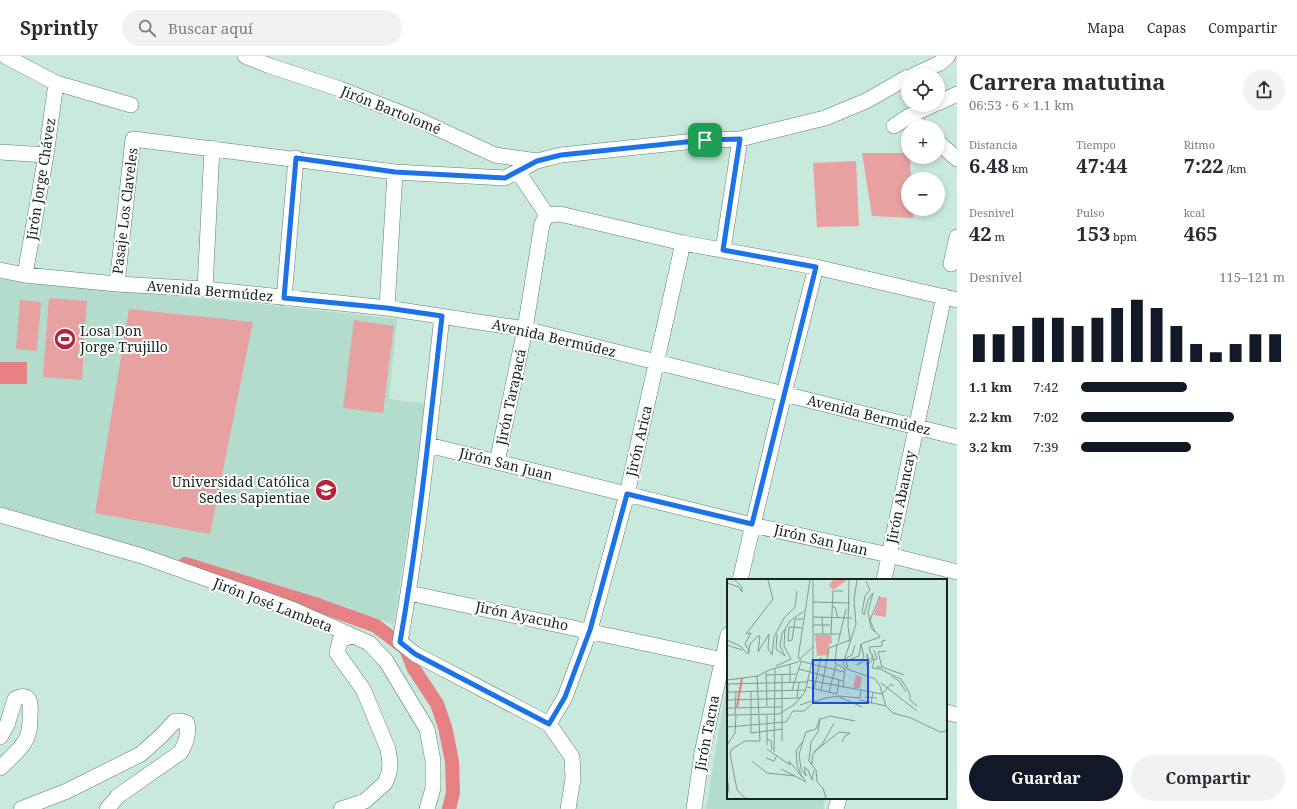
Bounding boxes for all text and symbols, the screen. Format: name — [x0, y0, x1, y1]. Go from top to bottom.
search box — [122, 10, 402, 46]
text: Sprintly — [20, 15, 98, 41]
icon: search — [136, 17, 158, 39]
text: Buscar aquí — [168, 18, 253, 38]
text: Mapa — [1087, 18, 1125, 37]
text: Capas — [1147, 18, 1186, 37]
text: Compartir — [1208, 18, 1277, 37]
text: Carrera matutina — [969, 66, 1166, 96]
map controls — [901, 68, 945, 216]
button: locate — [901, 68, 945, 112]
button: share — [1243, 69, 1285, 111]
street label: Jirón Bartolomé — [337, 80, 444, 138]
text: 06:53 · 6 × 1.1 km — [969, 96, 1074, 114]
street label: Jirón Jorge Chávez — [21, 117, 60, 242]
button: + — [901, 120, 945, 164]
pin — [688, 123, 722, 157]
icon: arrive — [694, 129, 716, 151]
text: Distancia — [969, 137, 1018, 152]
text: Tiempo — [1076, 137, 1116, 152]
text: Ritmo — [1184, 137, 1215, 152]
street label: Pasaje Los Claveles — [107, 147, 142, 275]
text: 6.48 — [969, 152, 1009, 179]
text: 47:44 — [1076, 152, 1128, 179]
text: 7:22 — [1184, 152, 1224, 179]
text: km — [1009, 161, 1028, 176]
text: /km — [1224, 161, 1247, 176]
button: − — [901, 172, 945, 216]
text: Desnivel — [969, 205, 1014, 220]
text: Pulso — [1076, 205, 1105, 220]
text: kcal — [1184, 205, 1205, 220]
text: 42 — [969, 220, 992, 247]
text: 153 — [1076, 220, 1110, 247]
text: 465 — [1184, 220, 1218, 247]
text: m — [992, 229, 1005, 244]
text: bpm — [1110, 229, 1137, 244]
text: Desnivel — [969, 268, 1022, 286]
text: 115–121 m — [1219, 268, 1285, 286]
street label: Avenida Bermúdez — [146, 276, 274, 305]
street label: Avenida Bermúdez — [490, 314, 618, 361]
place label: Losa Don Jorge Trujillo — [79, 321, 168, 356]
sports icon: Losa Don Jorge Trujillo — [52, 326, 78, 352]
street label: Jirón Tarapacá — [491, 347, 530, 448]
text: 1.1 km — [969, 378, 1012, 396]
text: 7:42 — [1033, 378, 1059, 396]
street label: Avenida Bermúdez — [805, 390, 933, 439]
street label: Jirón Arica — [621, 403, 656, 479]
text: 2.2 km — [969, 408, 1012, 426]
text: 7:02 — [1033, 408, 1059, 426]
text: 3.2 km — [969, 438, 1012, 456]
text: 7:39 — [1033, 438, 1059, 456]
street label: Jirón San Juan — [456, 442, 555, 484]
street label: Jirón Abancay — [881, 449, 920, 546]
place label: Universidad Católica Sedes Sapientiae — [172, 472, 310, 507]
school or university icon: Universidad Católica Sedes Sapientiae — [313, 477, 339, 503]
street label: Jirón San Juan — [771, 519, 870, 560]
street label: Jirón José Lambeta — [210, 573, 336, 636]
inset map — [727, 579, 947, 799]
street label: Jirón Ayacuho — [473, 596, 570, 635]
street label: Jirón Tacna — [690, 693, 723, 773]
button: Guardar — [969, 755, 1123, 801]
button: Compartir — [1131, 755, 1285, 801]

